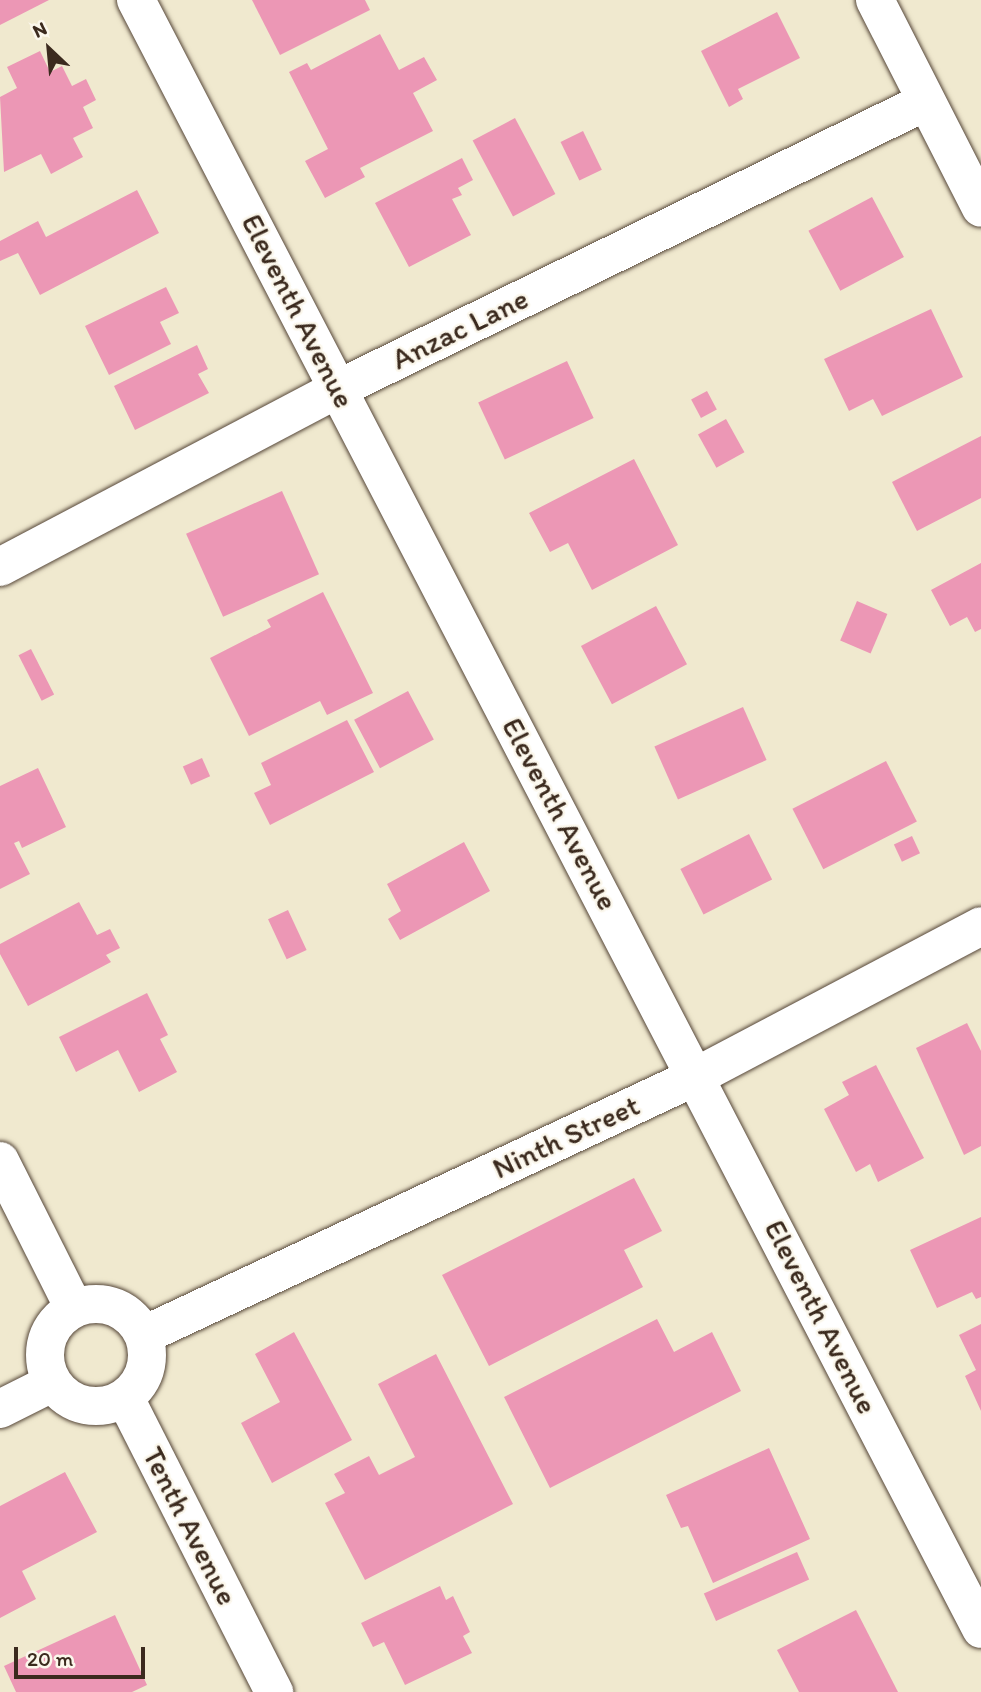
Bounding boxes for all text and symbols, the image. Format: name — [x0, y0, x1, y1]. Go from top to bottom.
north arrow — [14, 14, 84, 84]
text: N — [29, 17, 50, 43]
street label: Eleventh Avenue — [234, 209, 362, 413]
street label: Anzac Lane — [385, 280, 535, 378]
street label: Eleventh Avenue — [494, 712, 626, 916]
street label: Ninth Street — [487, 1087, 645, 1187]
street label: Eleventh Avenue — [757, 1215, 885, 1419]
street label: Tenth Avenue — [135, 1441, 245, 1611]
scale bar — [18, 1632, 149, 1676]
text: 20 m — [27, 1646, 73, 1671]

